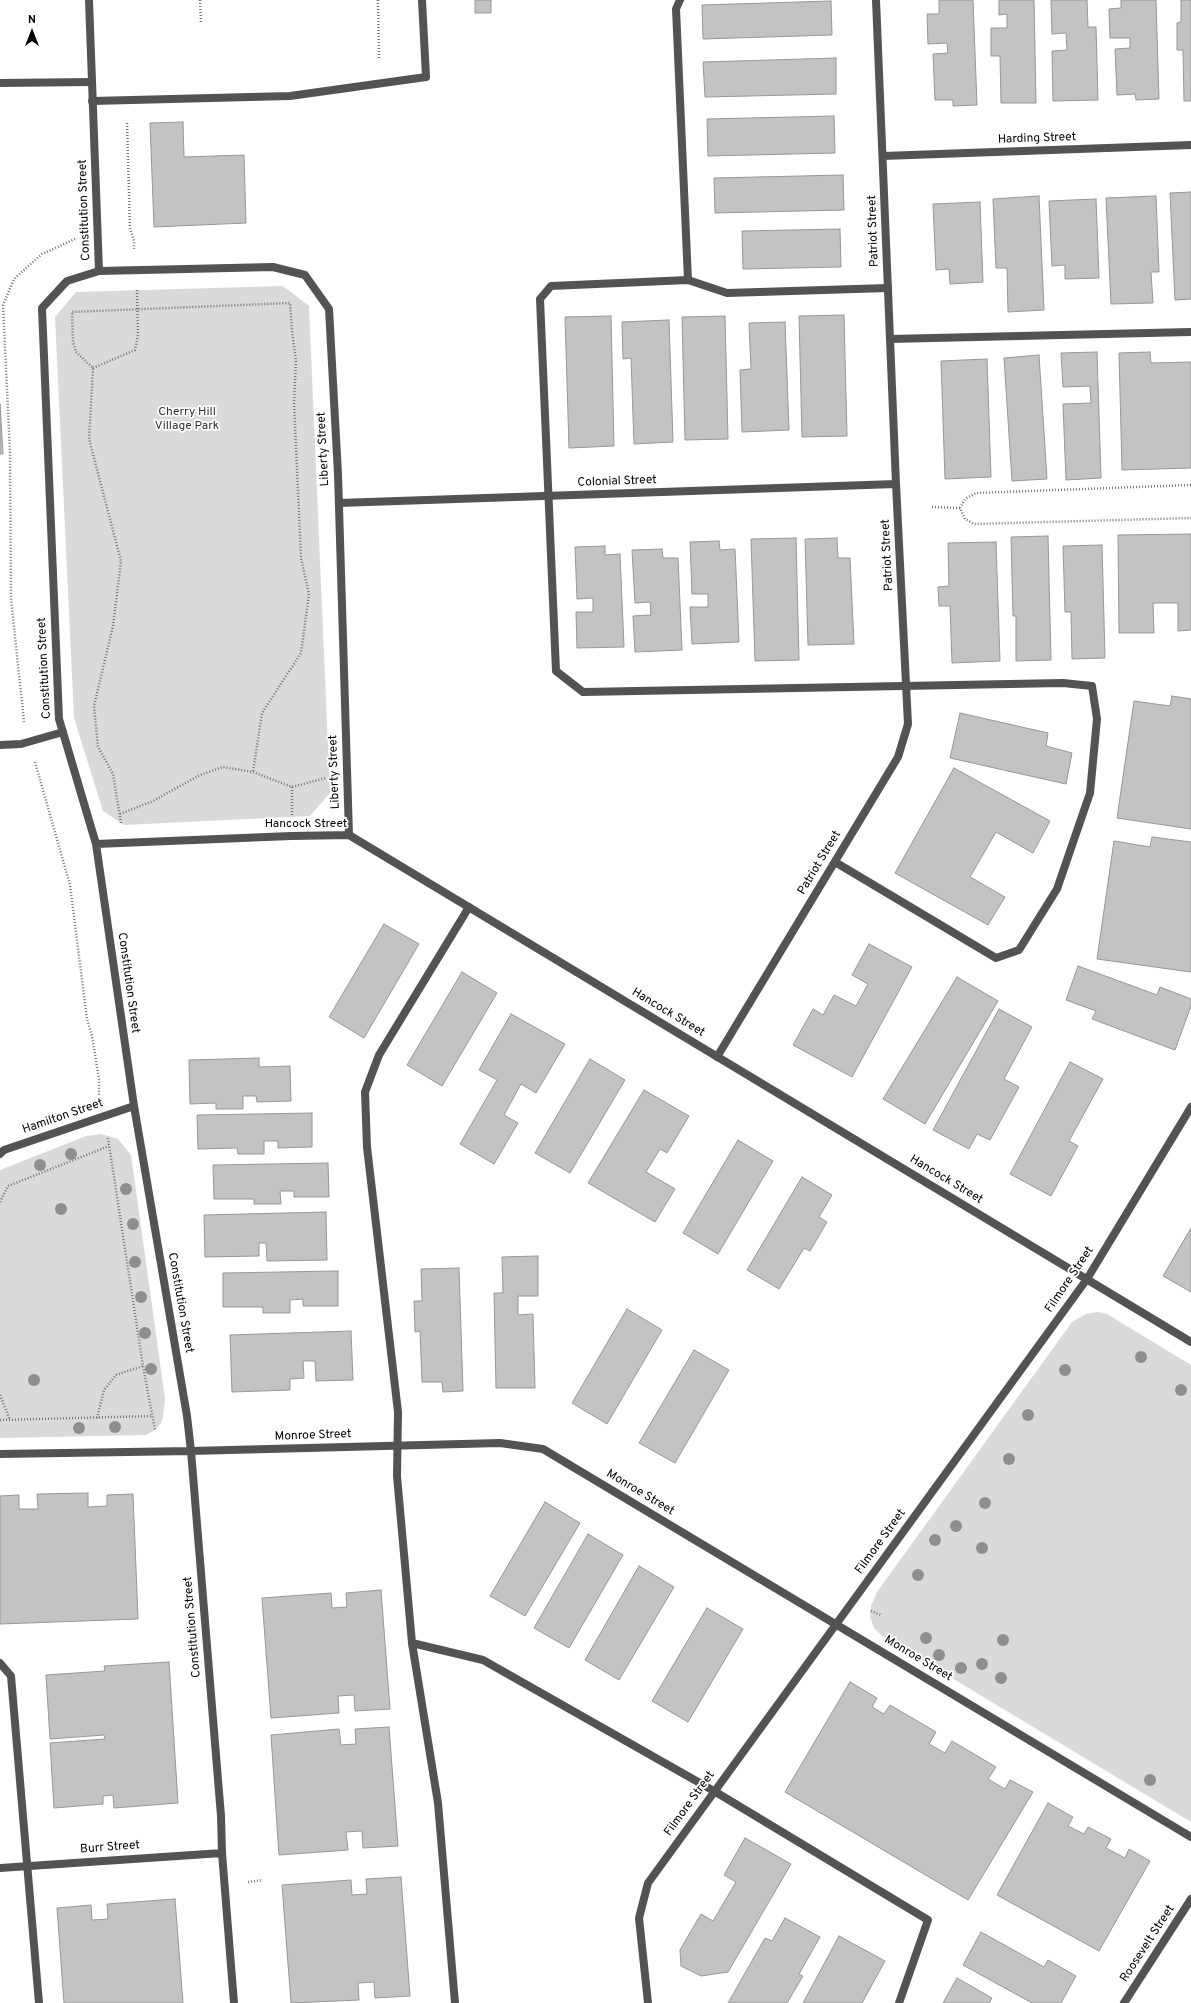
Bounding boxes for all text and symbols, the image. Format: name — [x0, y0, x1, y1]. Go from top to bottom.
north arrow — [12, 12, 52, 52]
text: N — [28, 13, 36, 27]
street label: Harding Street — [998, 130, 1076, 148]
street label: Constitution Street — [76, 159, 94, 261]
street label: Patriot Street — [866, 195, 882, 267]
park label: Cherry Hill Village Park — [155, 406, 219, 434]
street label: Liberty Street — [315, 411, 333, 487]
street label: Colonial Street — [577, 473, 657, 491]
street label: Patriot Street — [879, 519, 897, 591]
street label: Constitution Street — [35, 617, 55, 719]
street label: Liberty Street — [327, 734, 343, 810]
street label: Hancock Street — [265, 818, 347, 832]
street label: Patriot Street — [795, 828, 845, 898]
street label: Constitution Street — [114, 932, 142, 1034]
street label: Hancock Street — [629, 986, 707, 1040]
street label: Hamilton Street — [21, 1096, 105, 1138]
street label: Hancock Street — [907, 1153, 985, 1207]
street label: Filmore Street — [1043, 1244, 1097, 1316]
street label: Constitution Street — [164, 1252, 196, 1354]
street label: Monroe Street — [274, 1427, 352, 1445]
street label: Monroe Street — [603, 1467, 677, 1519]
street label: Filmore Street — [853, 1507, 909, 1577]
street label: Constitution Street — [181, 1576, 205, 1678]
street label: Monroe Street — [881, 1633, 955, 1685]
street label: Filmore Street — [662, 1769, 718, 1839]
street label: Burr Street — [80, 1839, 140, 1857]
street label: Roosevelt Street — [1118, 1903, 1178, 1985]

